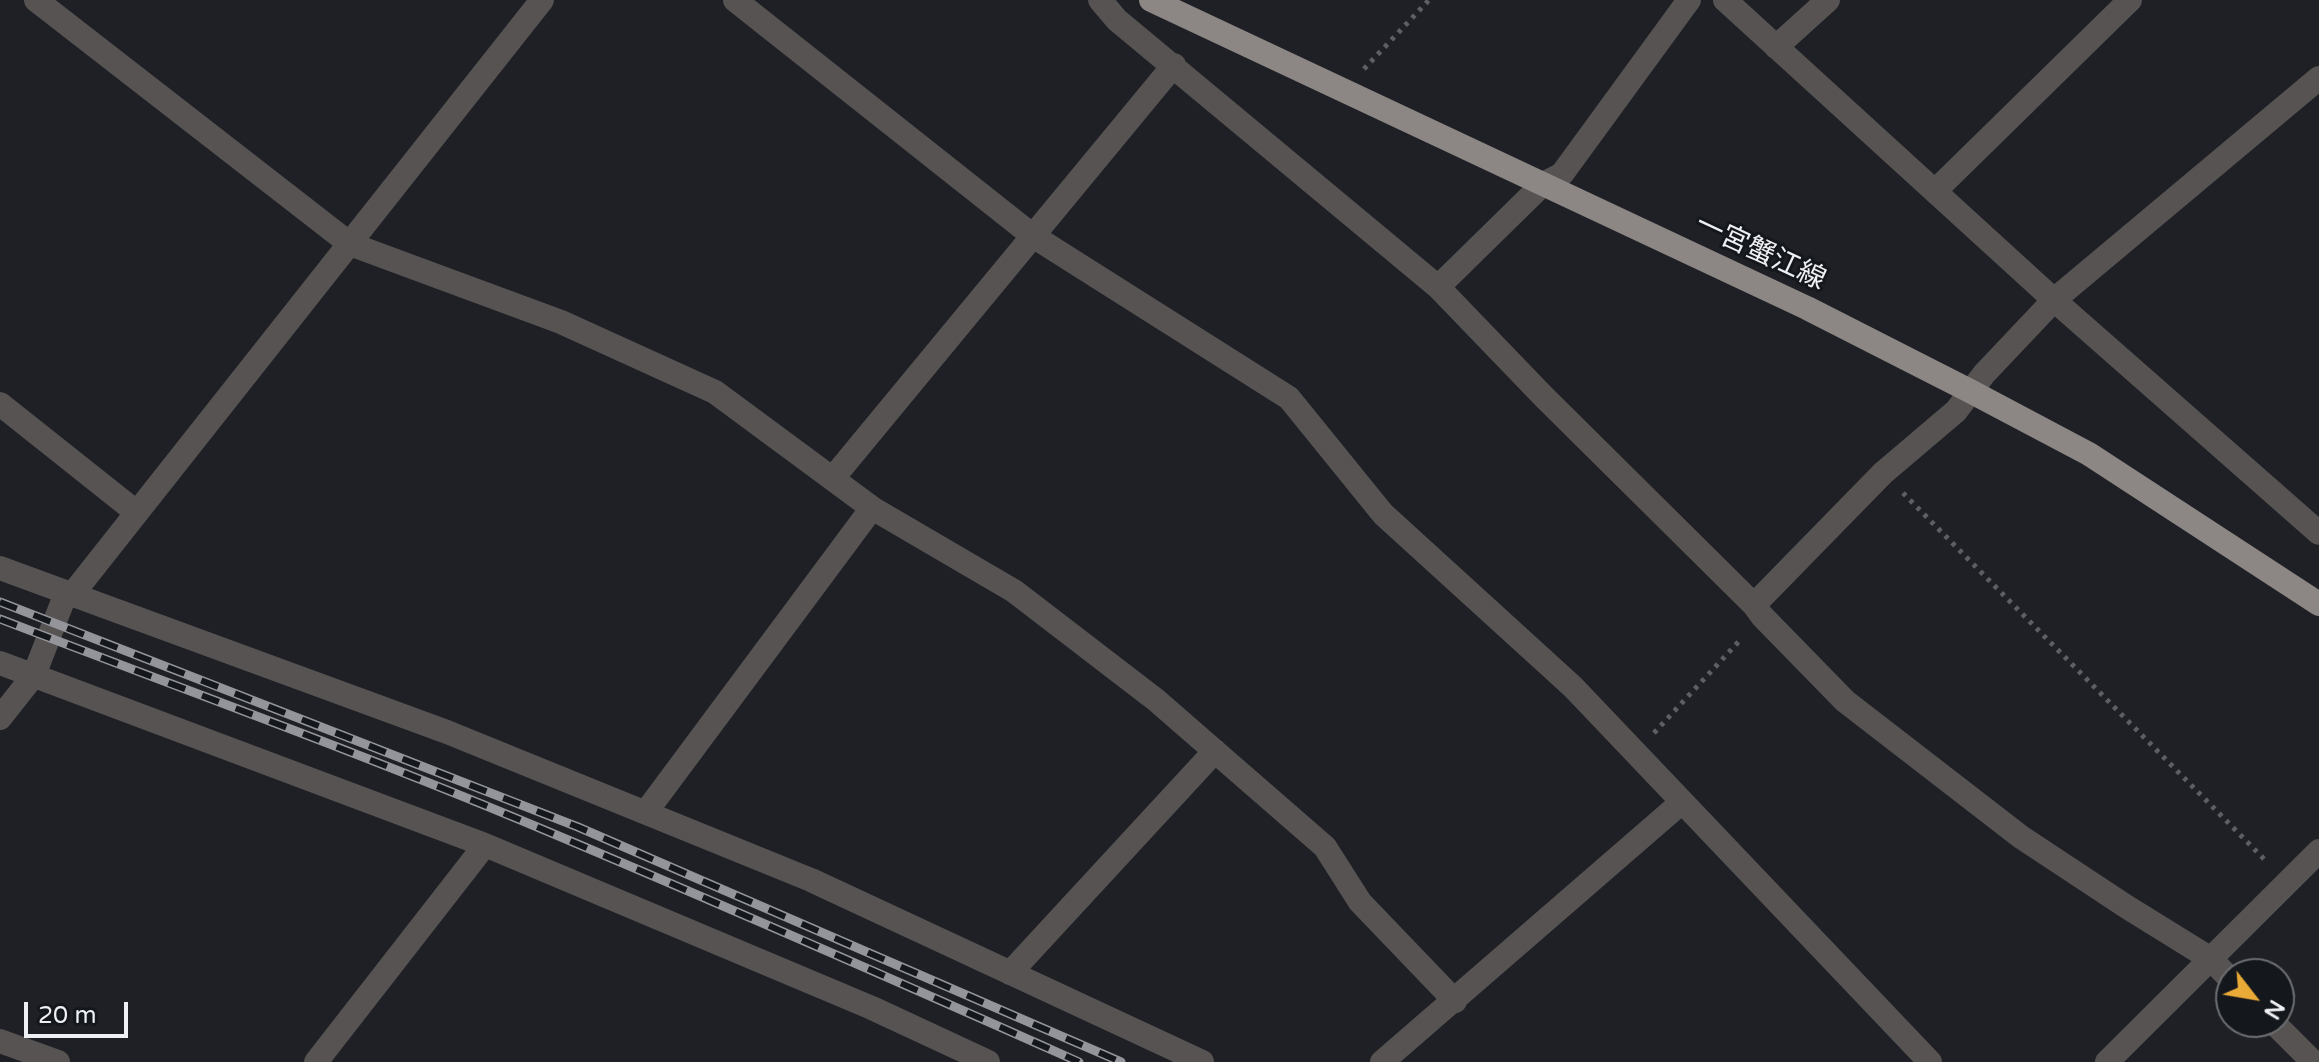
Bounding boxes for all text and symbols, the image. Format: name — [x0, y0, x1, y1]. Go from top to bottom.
street label: 一宮蟹江線 — [1689, 208, 1831, 298]
north arrow — [2215, 958, 2295, 1038]
scale bar — [28, 986, 132, 1036]
text: N — [2258, 995, 2290, 1024]
text: 20 m — [38, 1001, 96, 1030]

